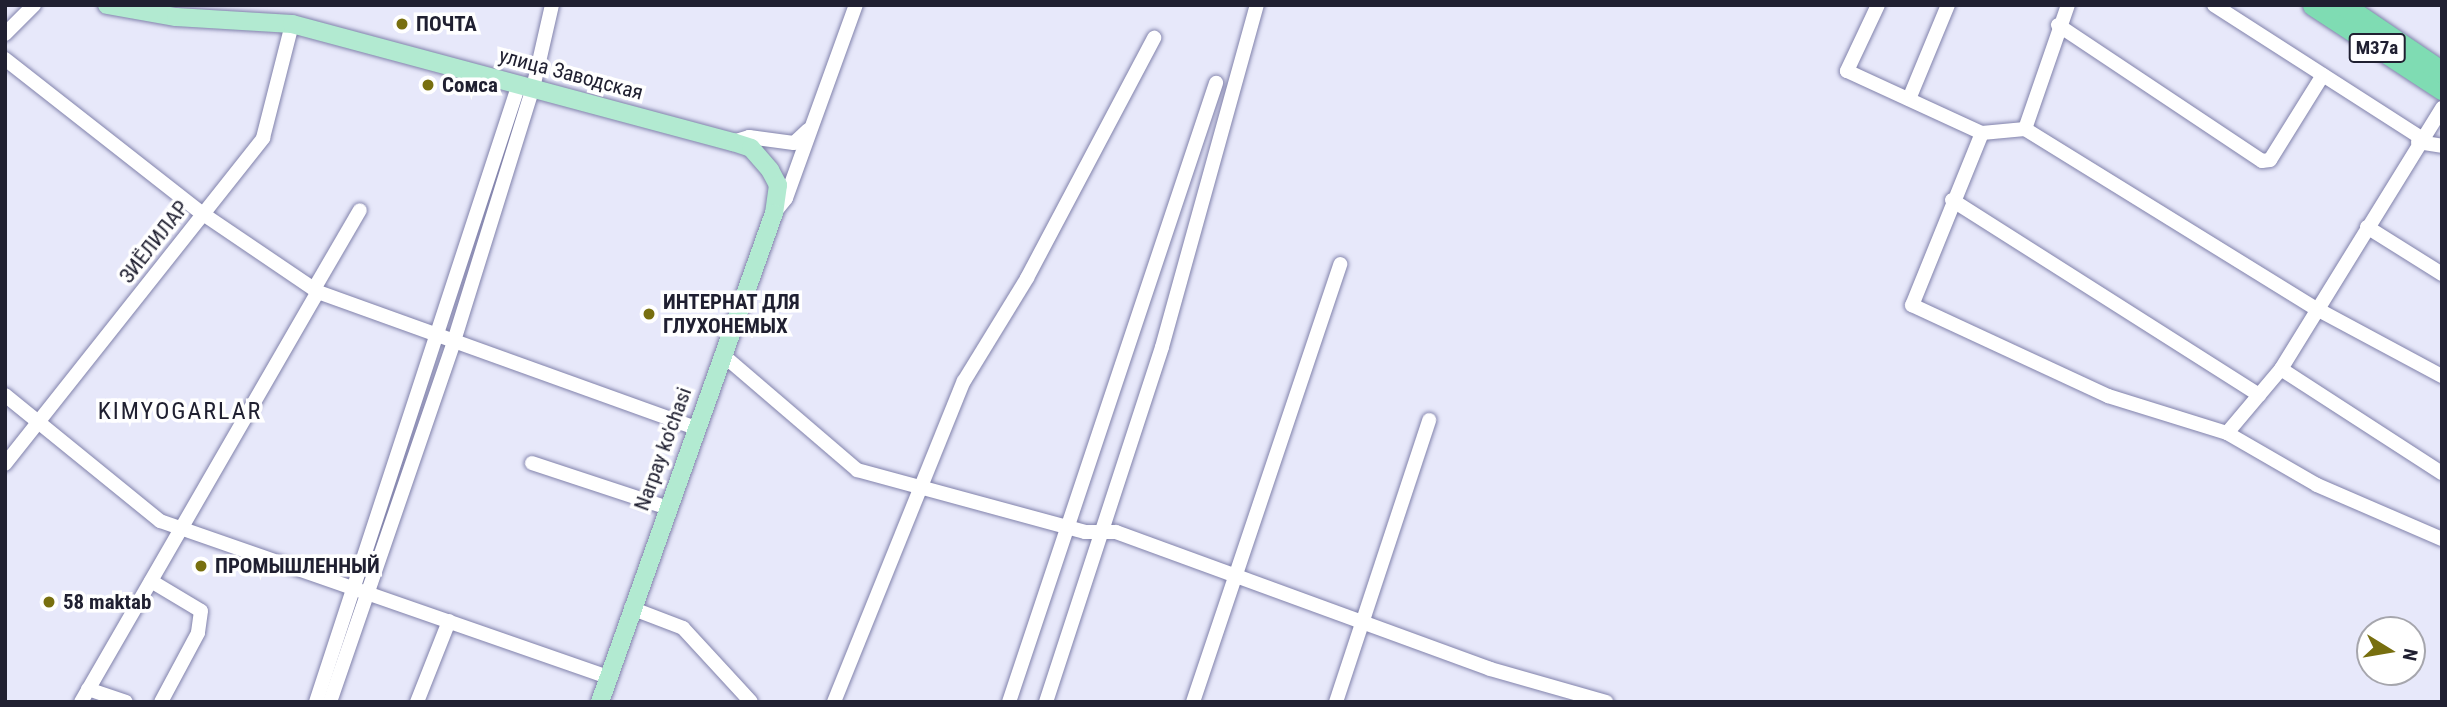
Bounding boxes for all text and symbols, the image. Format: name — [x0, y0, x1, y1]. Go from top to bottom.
place label: ПОЧТА — [416, 11, 477, 37]
marker: ПОЧТА — [394, 16, 410, 32]
road number: M37a — [2347, 32, 2407, 64]
street label: улица Заводская — [496, 43, 646, 105]
place label: Сомса — [442, 72, 498, 98]
marker: Сомса — [420, 77, 436, 93]
street label: ЗИЁЛИЛАР — [114, 196, 194, 288]
place label: ИНТЕРНАТ ДЛЯ ГЛУХОНЕМЫХ — [663, 289, 800, 339]
marker: ИНТЕРНАТ ДЛЯ ГЛУХОНЕМЫХ — [641, 306, 657, 322]
street label: Narpay ko'chasi — [629, 384, 697, 514]
district label: KIMYOGARLAR — [99, 398, 261, 426]
place label: ПРОМЫШЛЕННЫЙ — [215, 553, 380, 579]
marker: ПРОМЫШЛЕННЫЙ — [193, 558, 209, 574]
place label: 58 maktab — [63, 589, 151, 615]
marker: 58 maktab — [41, 594, 57, 610]
north arrow — [2356, 616, 2426, 686]
text: N — [2398, 647, 2423, 663]

